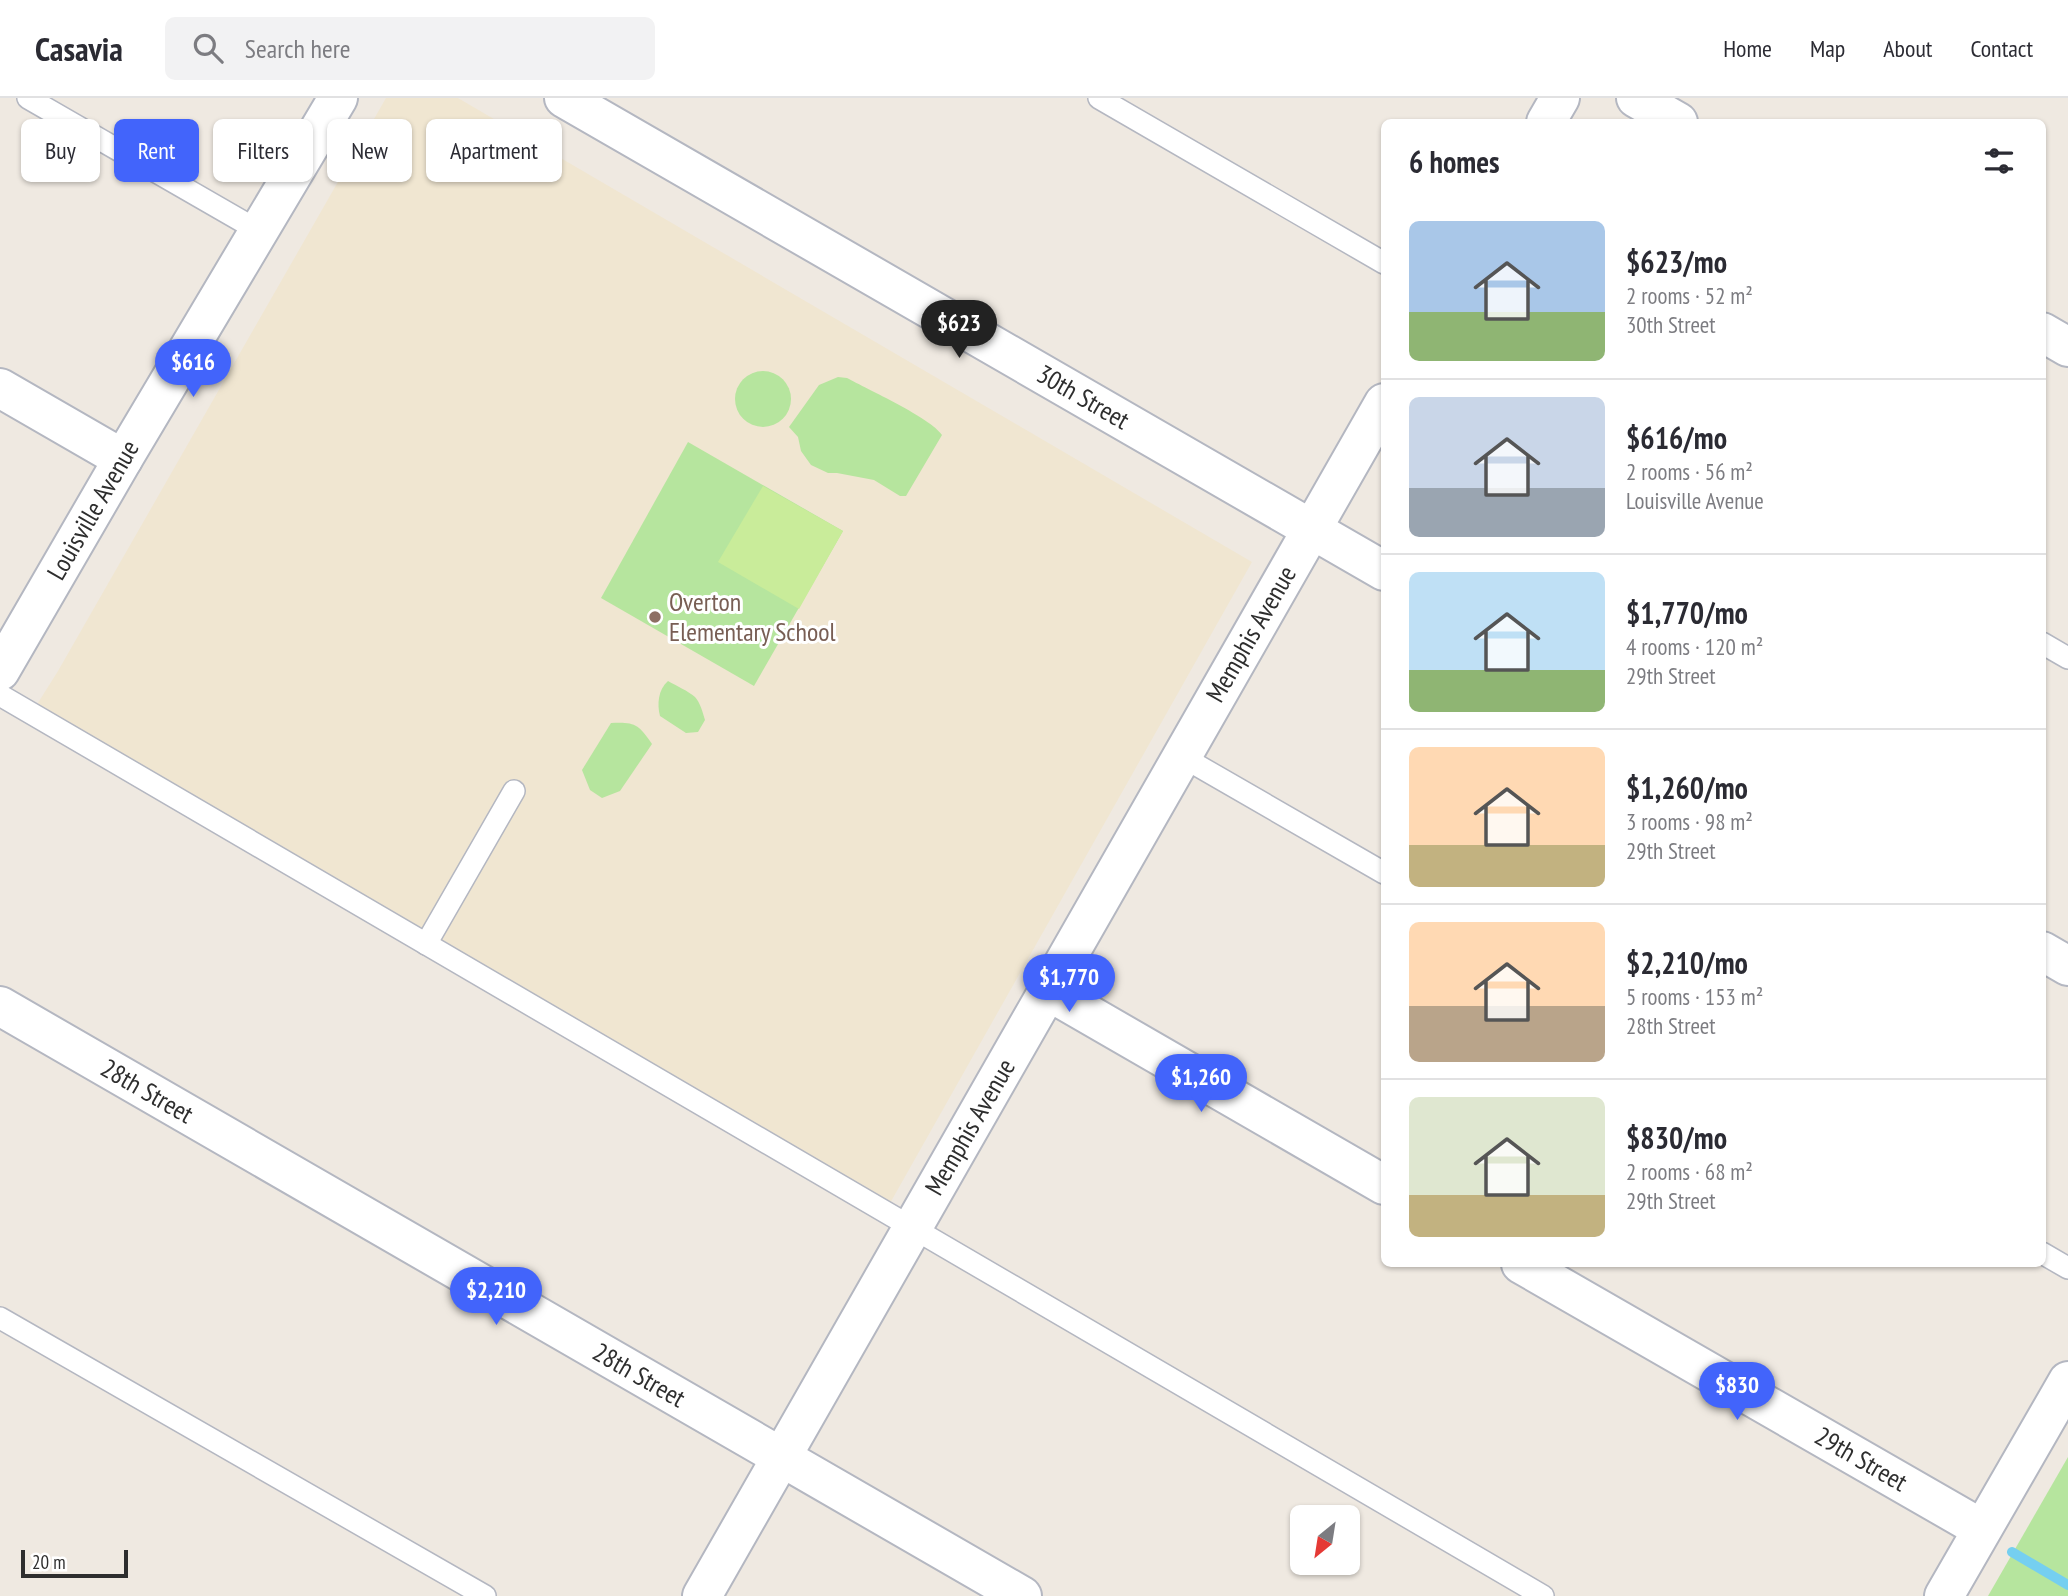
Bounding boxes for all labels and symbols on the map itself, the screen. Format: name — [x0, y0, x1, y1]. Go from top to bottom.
pin: $623 — [918, 300, 1000, 360]
pin: $616 — [152, 340, 234, 399]
street label: 30th Street — [1031, 357, 1135, 436]
street label: Louisville Avenue — [39, 434, 146, 585]
street label: Memphis Avenue — [1198, 560, 1303, 708]
place label: Overton Elementary School — [669, 585, 836, 648]
marker: Overton Elementary School — [647, 609, 663, 625]
pin: $1,770 — [1012, 954, 1126, 1014]
street label: 28th Street — [95, 1051, 199, 1130]
street label: Memphis Avenue — [917, 1053, 1022, 1201]
pin: $1,260 — [1144, 1054, 1258, 1114]
pin: $2,210 — [439, 1268, 553, 1327]
street label: 28th Street — [587, 1335, 691, 1414]
pin: $830 — [1696, 1362, 1778, 1422]
street label: 29th Street — [1809, 1419, 1913, 1498]
north arrow — [1290, 1505, 1360, 1575]
scale bar — [21, 1547, 128, 1579]

